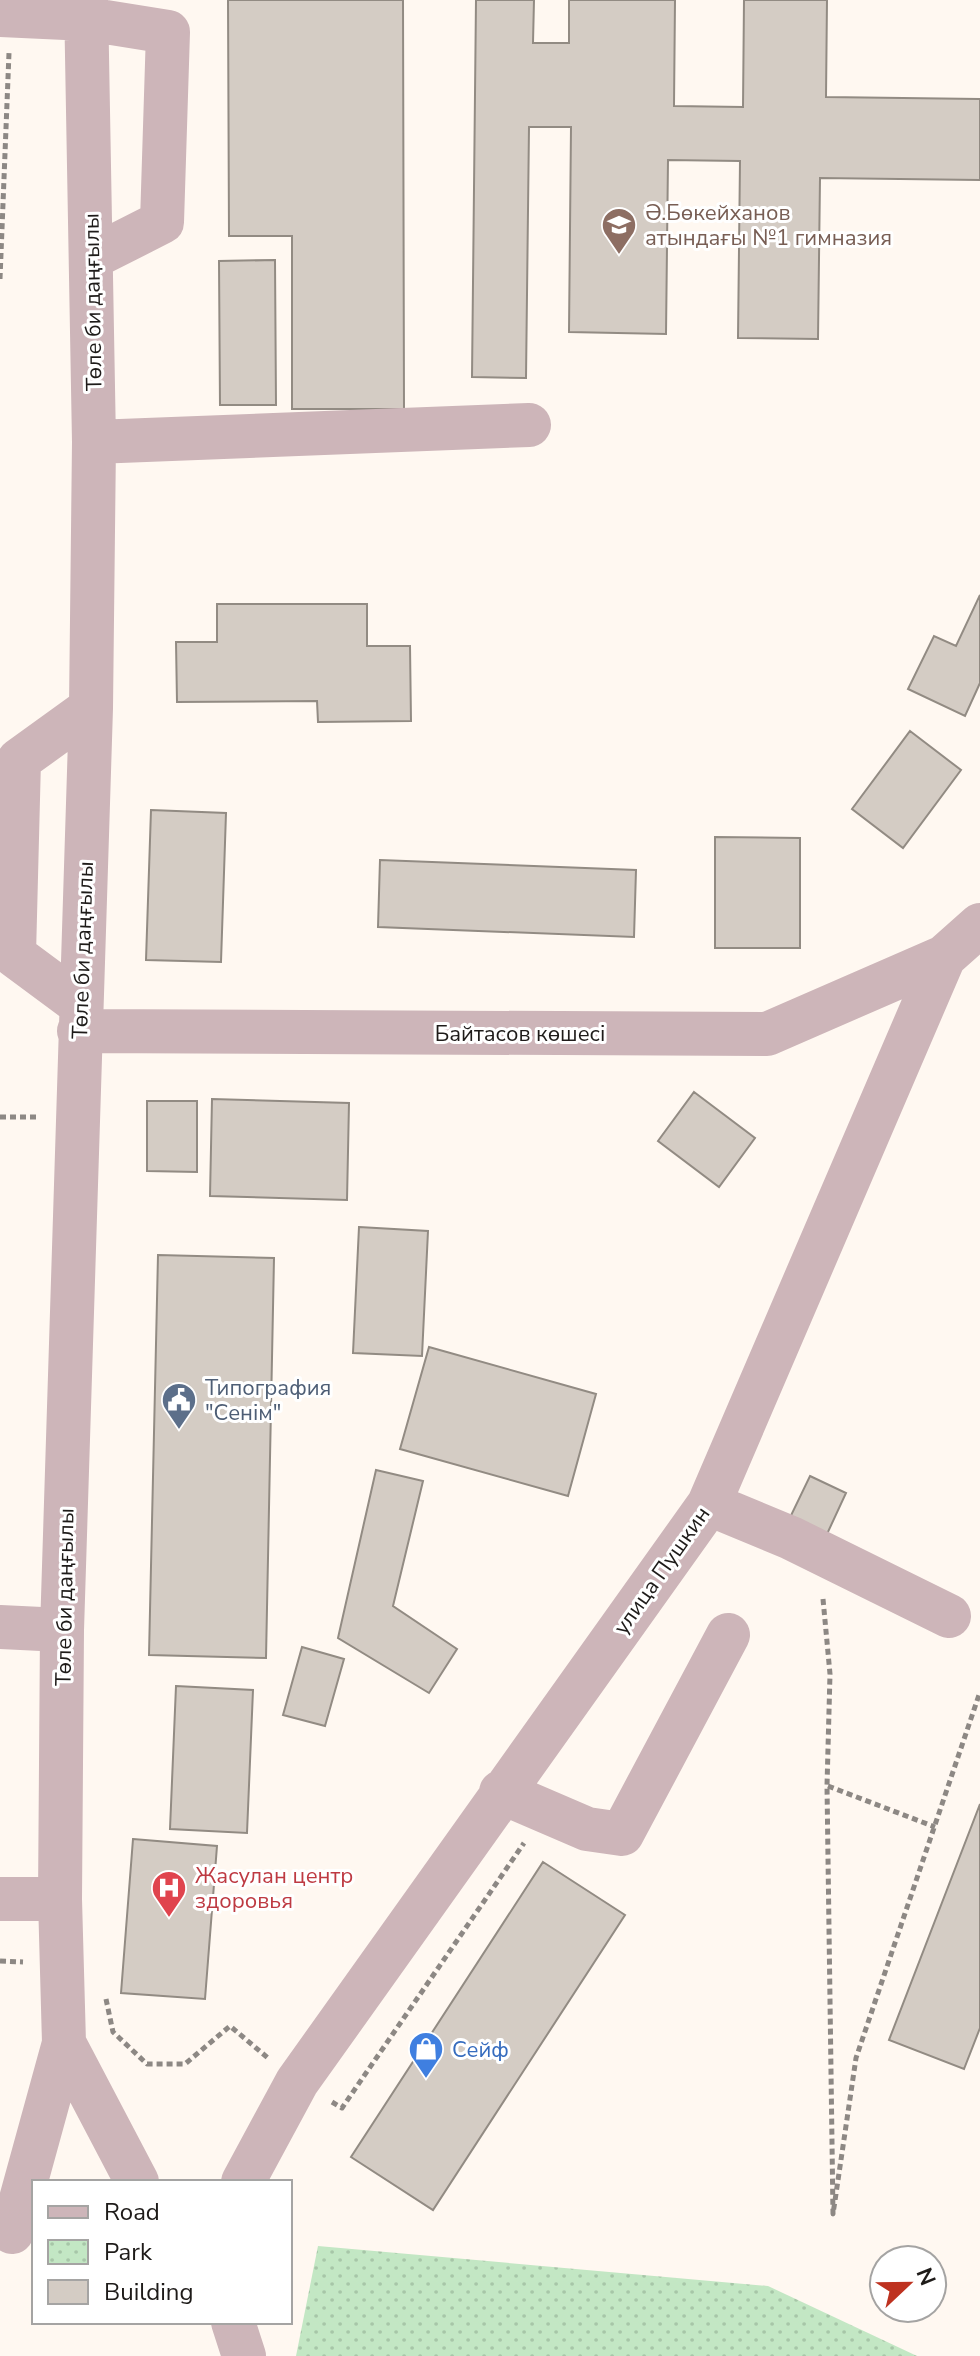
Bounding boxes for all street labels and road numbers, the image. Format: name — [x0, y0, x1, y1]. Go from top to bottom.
street label: Төле би даңғылы — [76, 213, 110, 391]
street label: Төле би даңғылы — [65, 861, 101, 1039]
street label: Байтасов көшесі — [435, 1019, 605, 1049]
street label: улица Пушкин — [606, 1500, 717, 1641]
street label: Төле би даңғылы — [48, 1508, 82, 1686]

